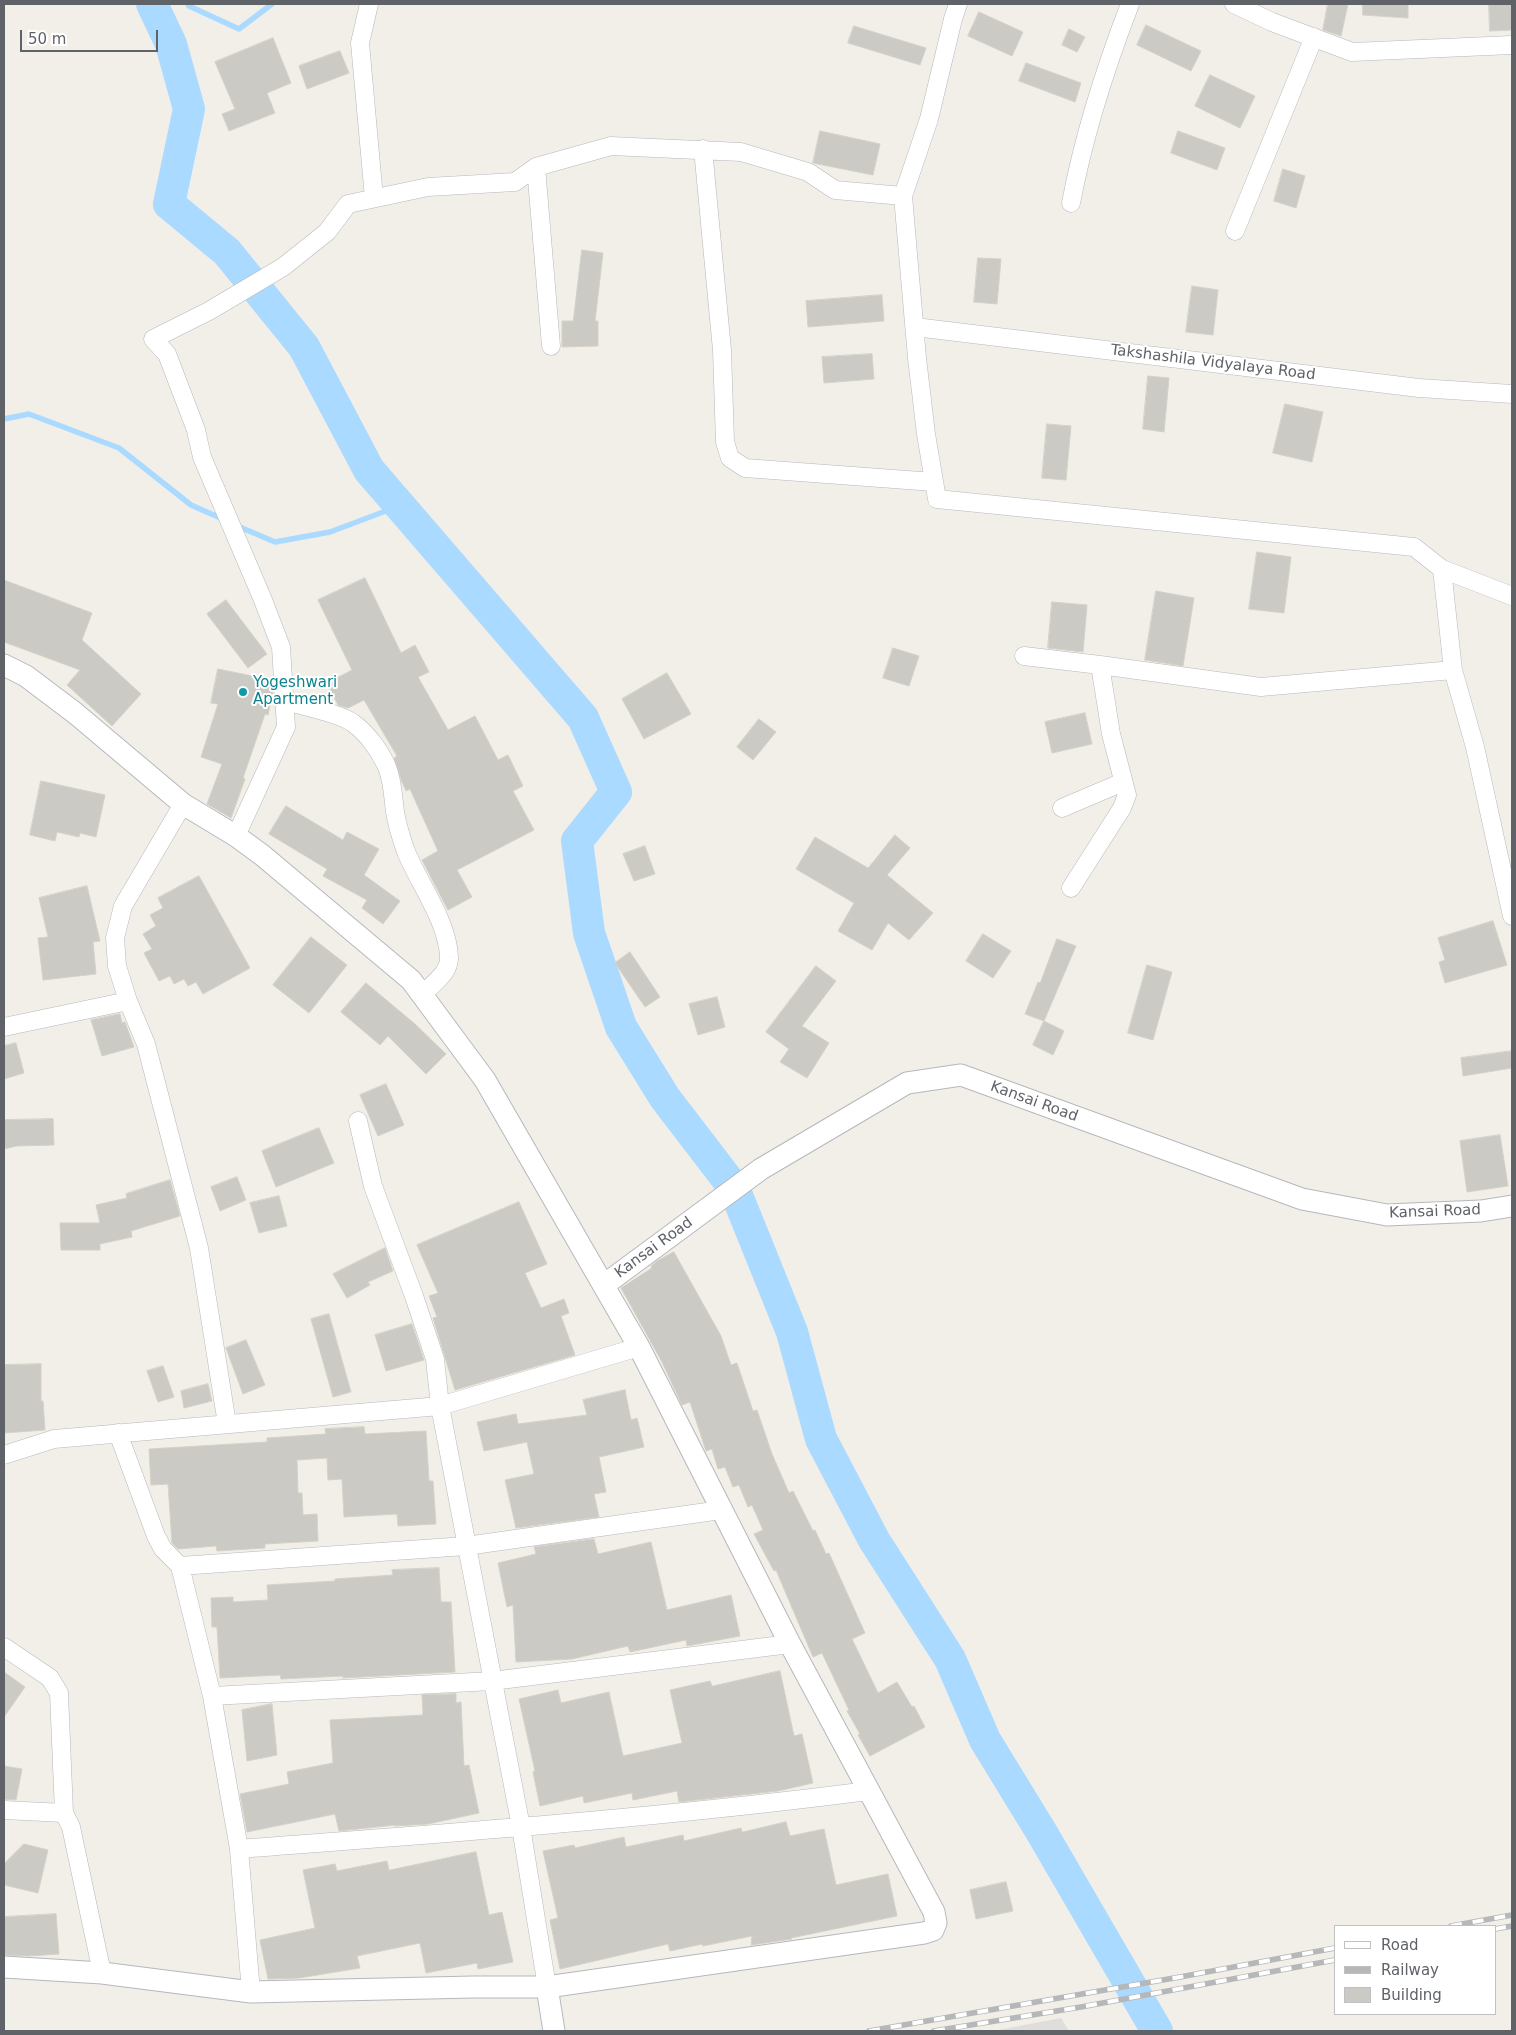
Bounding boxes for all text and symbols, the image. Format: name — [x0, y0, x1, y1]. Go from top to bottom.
scale bar — [22, 20, 160, 52]
text: 50 m — [28, 30, 66, 48]
street label: Takshashila Vidyalaya Road — [1110, 342, 1316, 384]
place label: Yogeshwari Apartment — [253, 674, 337, 709]
marker: Yogeshwari Apartment — [237, 686, 249, 698]
street label: Kansai Road — [988, 1078, 1080, 1126]
street label: Kansai Road — [1389, 1201, 1481, 1223]
street label: Kansai Road — [612, 1214, 696, 1282]
legend — [1334, 1925, 1496, 2015]
text: Road — [1381, 1936, 1419, 1954]
text: Railway — [1381, 1961, 1439, 1979]
text: Building — [1381, 1986, 1442, 2004]

